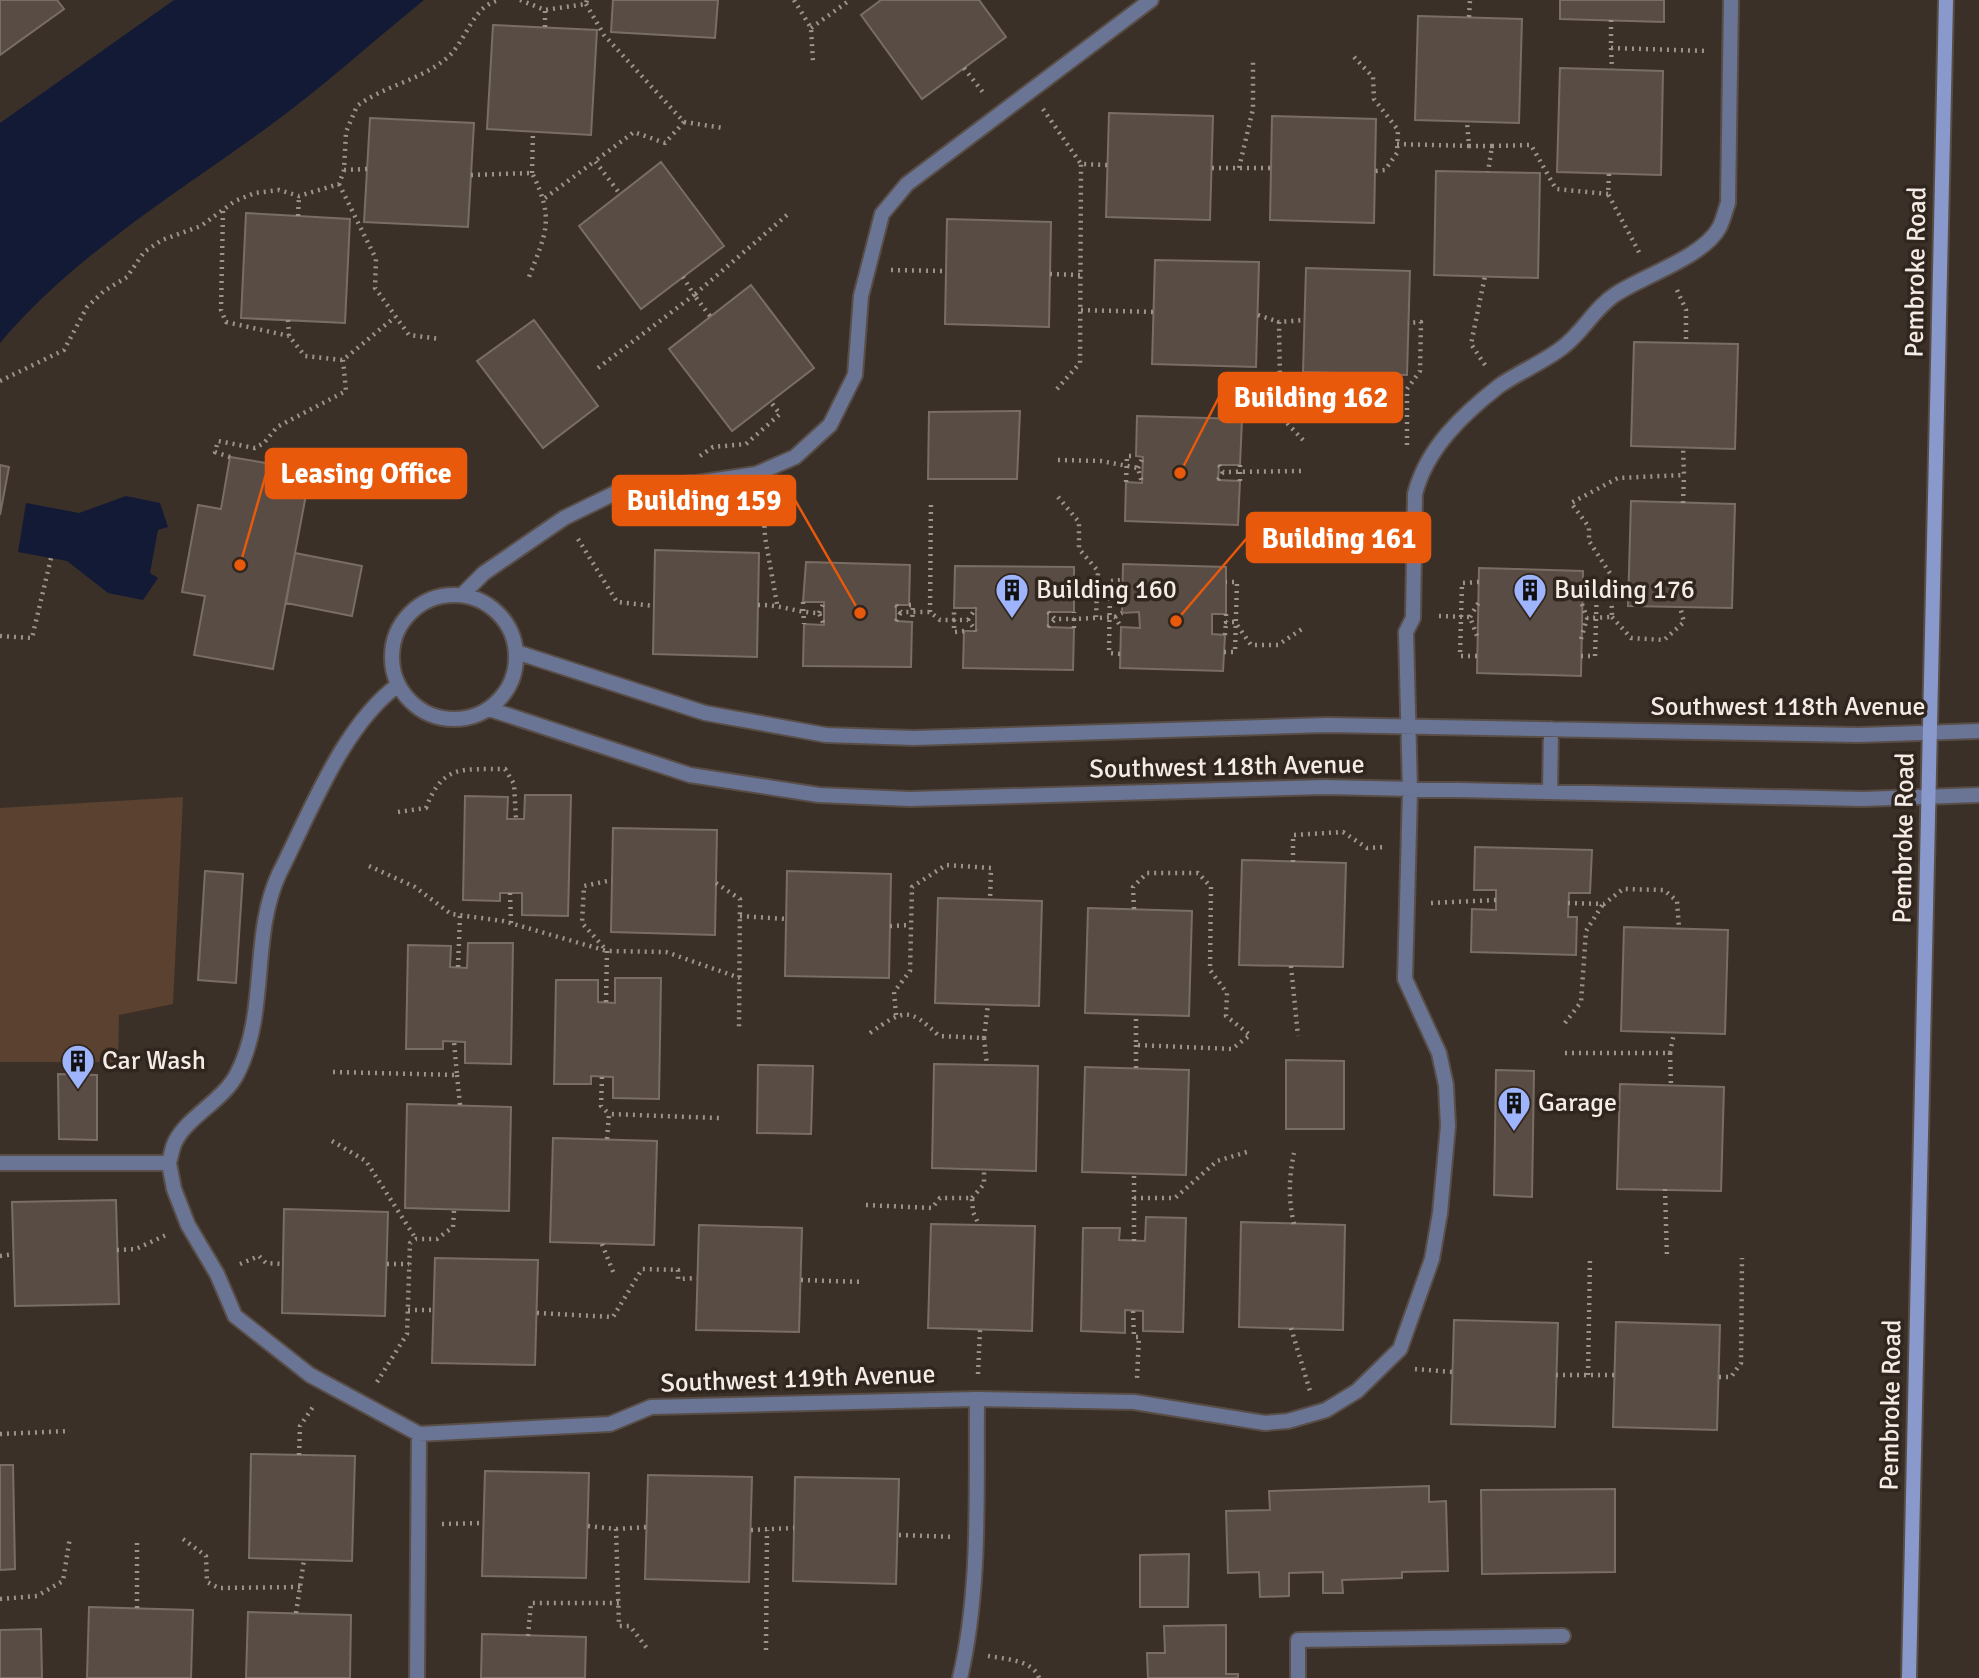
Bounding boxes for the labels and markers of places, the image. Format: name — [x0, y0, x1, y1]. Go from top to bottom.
callout: Building 162 — [1219, 373, 1402, 422]
callout: Leasing Office — [266, 449, 466, 498]
callout: Building 159 — [613, 476, 795, 525]
callout: Building 161 — [1247, 513, 1430, 562]
building icon: Building 160 — [993, 571, 1031, 620]
building icon: Building 176 — [1511, 571, 1549, 620]
place label: Building 160 — [1036, 574, 1177, 606]
place label: Building 176 — [1554, 574, 1695, 606]
building icon: Car Wash — [59, 1042, 97, 1091]
place label: Car Wash — [102, 1045, 206, 1077]
building icon: Garage — [1495, 1084, 1533, 1133]
place label: Garage — [1538, 1087, 1617, 1119]

